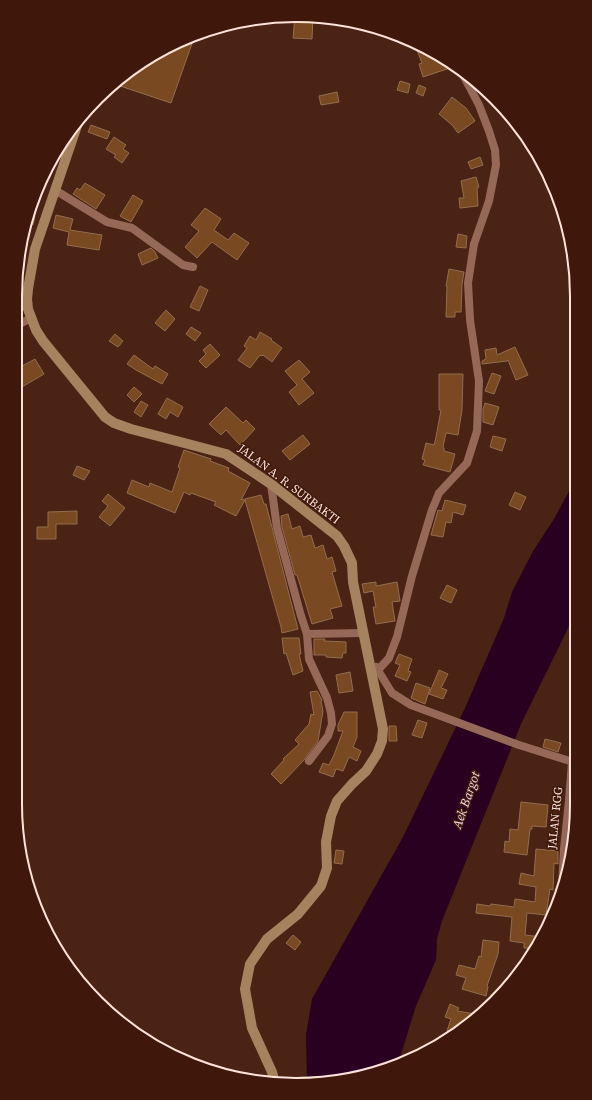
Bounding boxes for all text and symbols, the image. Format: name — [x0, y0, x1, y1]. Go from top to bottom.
street label: JALAN A. R. SURBAKTI — [234, 440, 343, 528]
water label: Aek Bargot — [448, 768, 484, 832]
street label: JALAN RGG — [544, 786, 566, 851]

